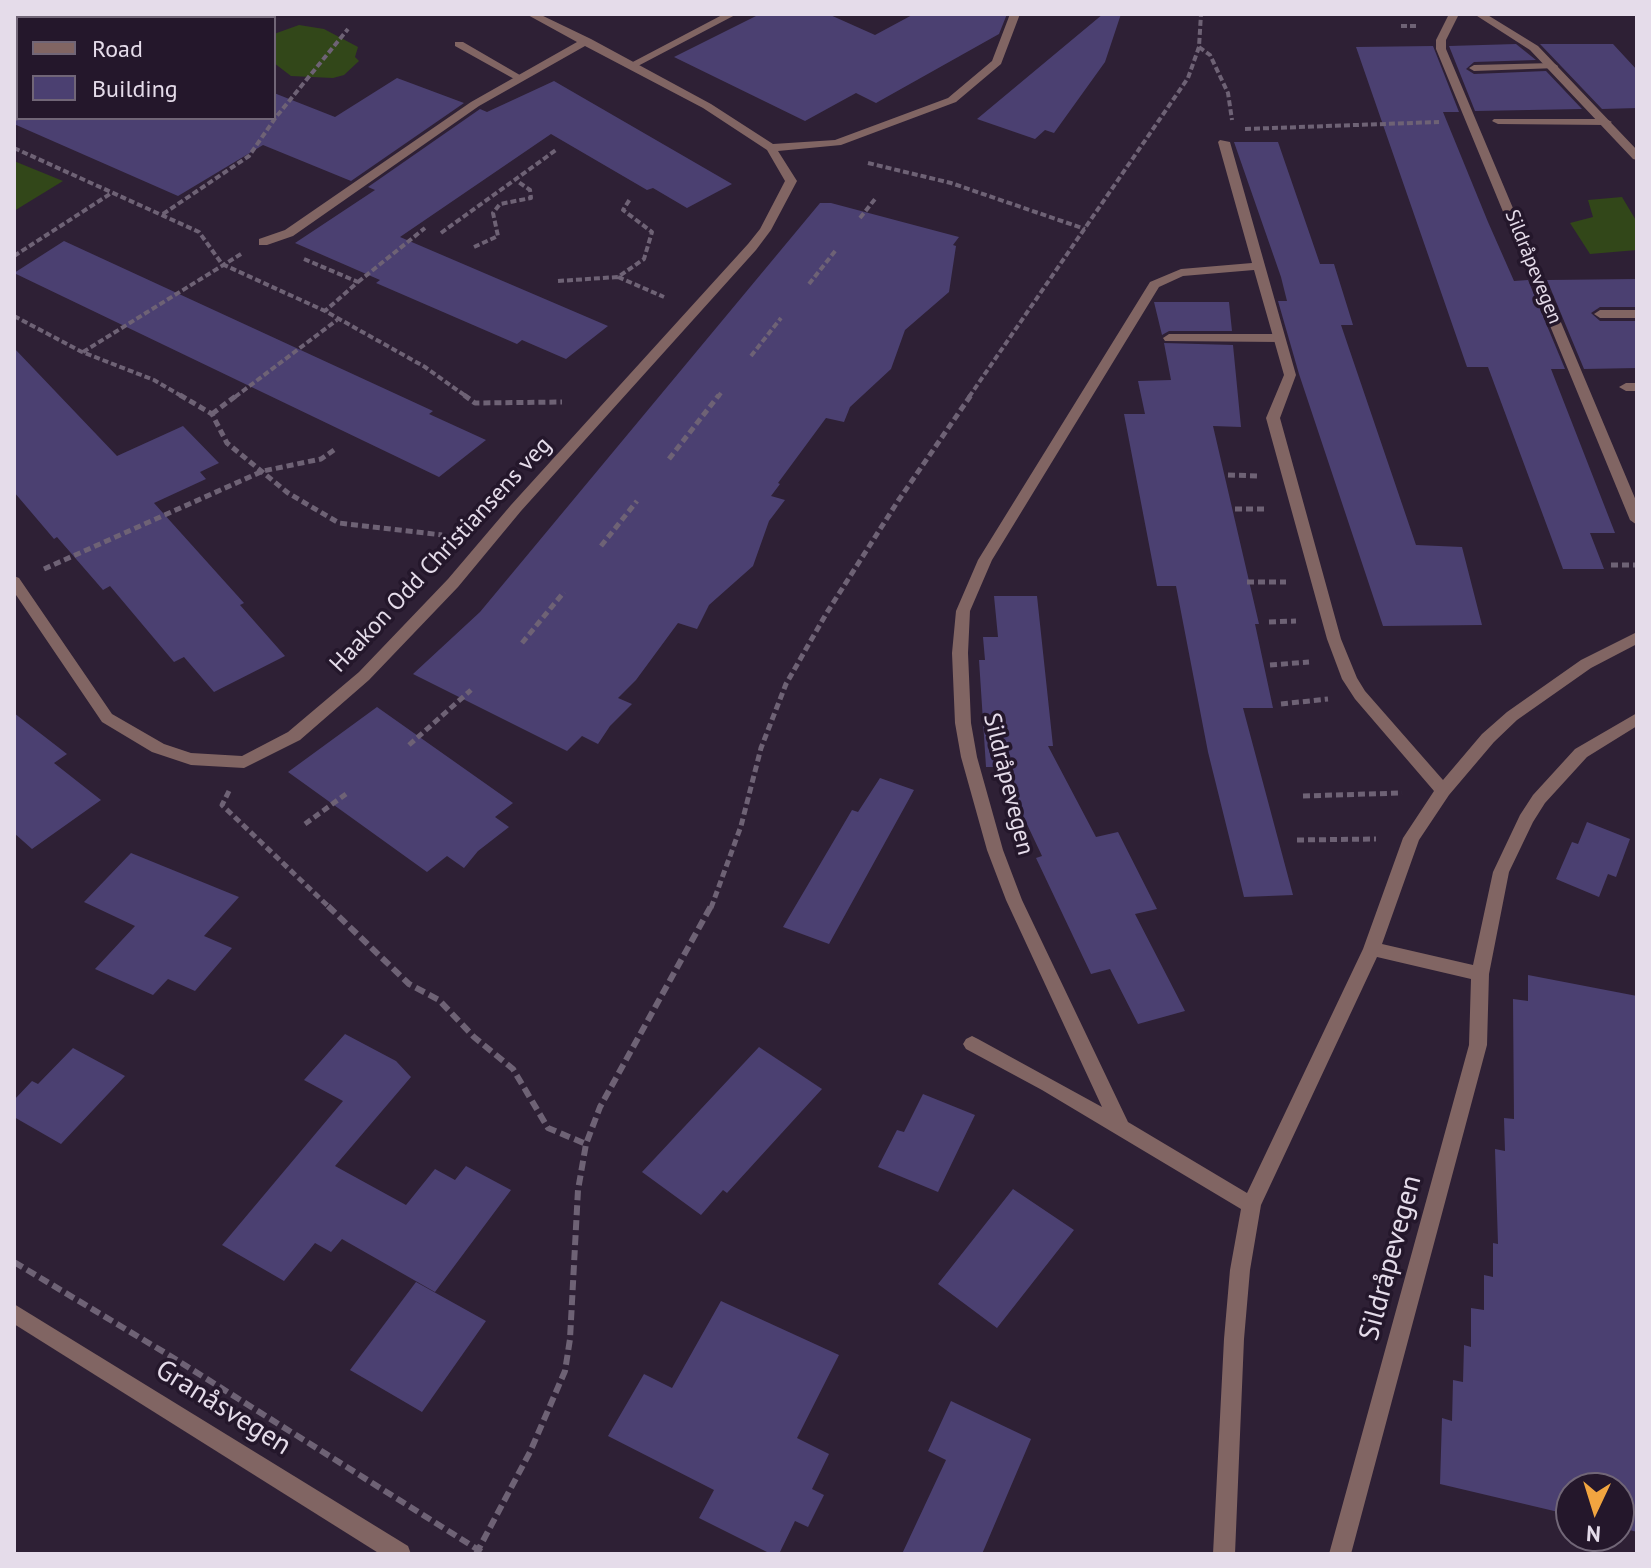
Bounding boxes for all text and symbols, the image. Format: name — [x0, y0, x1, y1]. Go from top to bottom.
legend — [16, 16, 276, 120]
text: Road — [92, 33, 143, 64]
text: Building — [92, 73, 178, 104]
street label: Sildråpevegen — [1499, 206, 1567, 328]
street label: Haakon Odd Christiansens veg — [324, 431, 558, 679]
street label: Sildråpevegen — [976, 710, 1040, 858]
street label: Sildråpevegen — [1353, 1172, 1429, 1344]
street label: Granåsvegen — [149, 1353, 297, 1463]
north arrow — [1555, 1472, 1635, 1552]
text: N — [1585, 1519, 1602, 1548]

